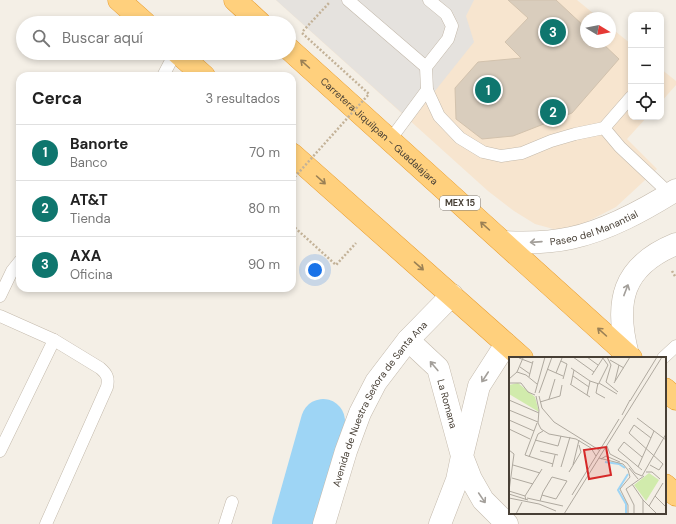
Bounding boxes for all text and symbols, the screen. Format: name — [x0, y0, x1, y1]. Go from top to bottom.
north arrow — [580, 12, 616, 48]
map controls — [628, 12, 664, 120]
button: + — [628, 12, 664, 48]
search box — [16, 16, 296, 60]
pin: 3 — [540, 17, 566, 47]
icon: search — [30, 27, 52, 49]
text: Buscar aquí — [62, 28, 143, 48]
button: − — [628, 48, 664, 84]
one-way arrow — [300, 59, 310, 68]
street label: Carretera Jiquilpan - Guadalajara — [318, 75, 441, 188]
pin: 1 — [475, 75, 501, 105]
button: locate — [628, 84, 664, 120]
text: Cerca — [32, 87, 82, 109]
text: 3 resultados — [205, 90, 280, 107]
pin: 2 — [540, 97, 566, 127]
text: Banorte — [70, 134, 128, 154]
text: 1 — [43, 144, 47, 161]
text: 70 m — [249, 144, 280, 161]
text: Banco — [70, 154, 108, 171]
one-way arrow — [316, 176, 326, 185]
text: AT&T — [70, 190, 108, 210]
road number: MEX 15 — [440, 196, 480, 210]
text: 2 — [41, 200, 49, 217]
text: 80 m — [248, 200, 280, 217]
street label: Paseo del Manantial — [549, 207, 640, 248]
text: Tienda — [70, 210, 110, 227]
one-way arrow — [480, 221, 490, 230]
one-way arrow — [530, 239, 543, 246]
text: AXA — [70, 246, 101, 266]
text: 3 — [41, 256, 49, 273]
text: 90 m — [248, 256, 280, 273]
your location — [305, 260, 325, 280]
one-way arrow — [413, 262, 424, 271]
text: Oficina — [70, 266, 112, 283]
one-way arrow — [623, 284, 631, 296]
street label: Avenida de Nuestra Señora de Santa Ana — [330, 318, 430, 488]
one-way arrow — [597, 327, 607, 336]
inset map — [509, 357, 666, 514]
one-way arrow — [430, 360, 439, 371]
one-way arrow — [481, 371, 489, 382]
street label: La Romana — [434, 378, 460, 430]
one-way arrow — [478, 492, 486, 503]

